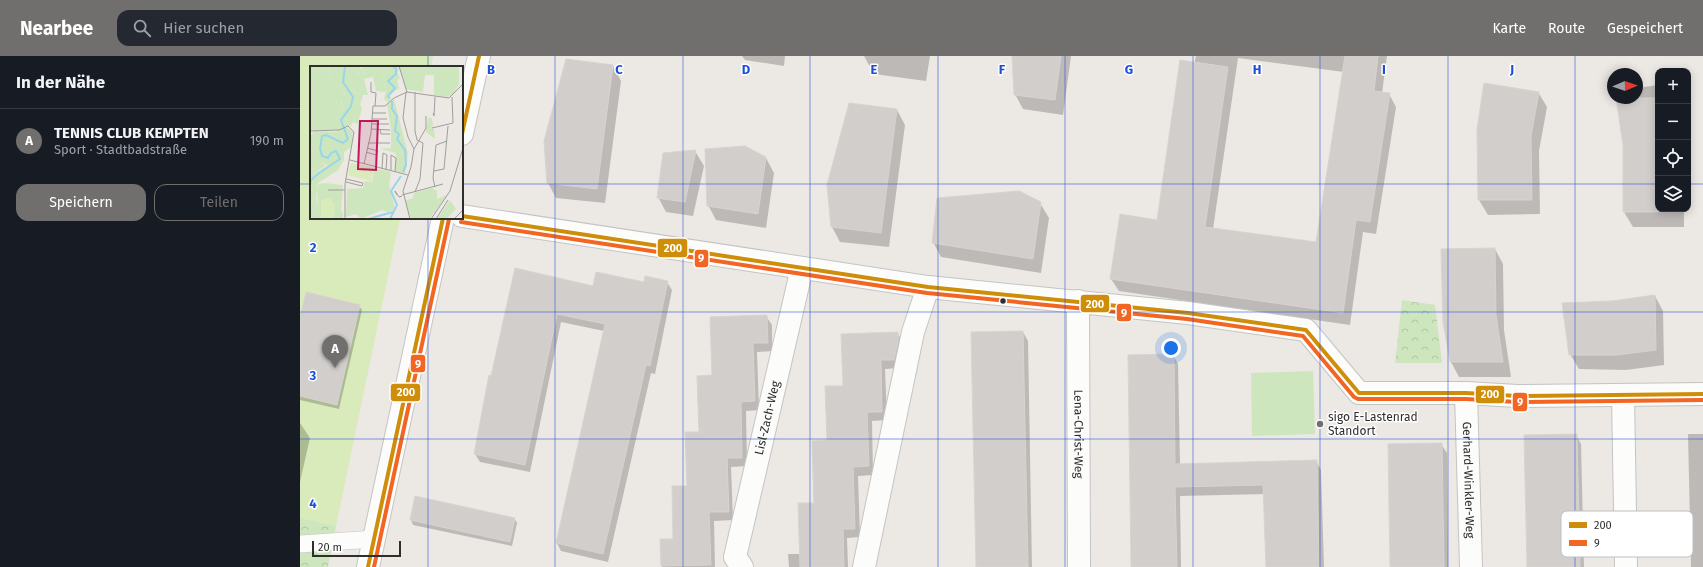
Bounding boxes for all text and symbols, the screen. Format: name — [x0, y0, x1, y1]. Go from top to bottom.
search box — [117, 10, 397, 46]
text: Nearbee — [20, 17, 93, 40]
icon: search — [131, 17, 153, 39]
text: Hier suchen — [163, 19, 244, 37]
text: Karte — [1492, 20, 1526, 37]
text: Route — [1548, 20, 1585, 37]
text: Gespeichert — [1607, 20, 1683, 37]
text: B — [487, 62, 495, 77]
text: C — [615, 62, 623, 77]
text: D — [742, 62, 751, 77]
text: E — [871, 62, 878, 77]
text: F — [999, 62, 1006, 77]
text: G — [1125, 62, 1133, 77]
text: H — [1253, 62, 1261, 77]
text: I — [1382, 62, 1386, 77]
text: J — [1509, 62, 1514, 77]
inset map — [310, 66, 463, 219]
north arrow — [1607, 68, 1643, 104]
map controls — [1655, 68, 1691, 212]
button: + — [1655, 68, 1691, 104]
text: In der Nähe — [16, 72, 105, 93]
button: − — [1655, 104, 1691, 140]
text: TENNIS CLUB KEMPTEN — [54, 124, 209, 142]
text: A — [25, 133, 33, 148]
text: 190 m — [250, 133, 284, 148]
button: locate — [1655, 140, 1691, 176]
text: Sport · Stadtbadstraße — [54, 142, 187, 157]
button: layers — [1655, 176, 1691, 212]
button: Speichern — [16, 184, 146, 221]
button: Teilen — [154, 184, 284, 221]
line badge: 200 — [657, 238, 688, 258]
text: 2 — [310, 240, 317, 255]
text: 200 — [664, 242, 683, 255]
line badge: 9 — [694, 249, 709, 268]
text: 9 — [698, 252, 704, 265]
line badge: 200 — [1080, 294, 1110, 313]
unlabelled marker — [998, 296, 1008, 306]
text: 200 — [1086, 298, 1105, 311]
line badge: 9 — [1116, 303, 1132, 322]
text: 9 — [1121, 307, 1127, 320]
pin: A — [322, 335, 348, 368]
your location — [1161, 338, 1181, 358]
line badge: 9 — [410, 354, 426, 373]
text: 9 — [415, 358, 421, 371]
text: 3 — [309, 368, 317, 383]
street label: Lisl-Zach-Weg — [752, 379, 783, 456]
line badge: 200 — [390, 383, 421, 402]
line badge: 200 — [1475, 385, 1505, 404]
text: 200 — [397, 386, 416, 399]
text: 200 — [1481, 388, 1500, 401]
street label: Lena-Christ-Weg — [1071, 389, 1086, 479]
line badge: 9 — [1512, 392, 1528, 412]
text: 9 — [1517, 396, 1523, 409]
place label: sigo E-Lastenrad Standort — [1328, 410, 1418, 438]
marker: sigo E-Lastenrad Standort — [1315, 419, 1325, 429]
street label: Gerhard-Winkler-Weg — [1460, 421, 1477, 539]
text: 4 — [309, 496, 317, 511]
legend — [1561, 511, 1693, 557]
text: 200 — [1594, 519, 1612, 532]
text: 9 — [1594, 537, 1600, 550]
scale bar — [312, 539, 401, 558]
text: 20 m — [318, 541, 342, 554]

